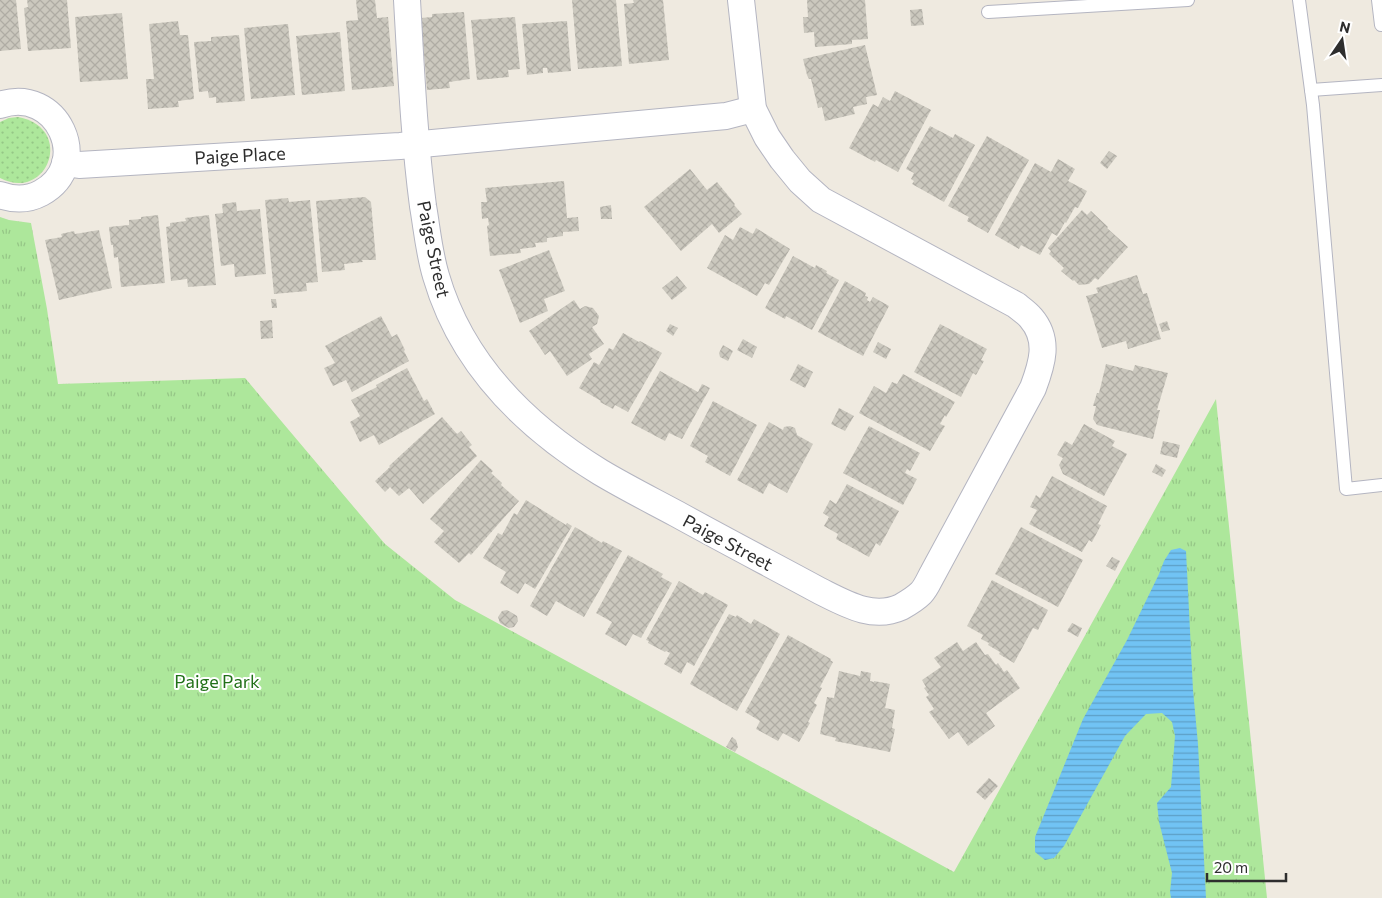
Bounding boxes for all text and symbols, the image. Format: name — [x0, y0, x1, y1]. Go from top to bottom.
north arrow — [1317, 15, 1367, 65]
text: N — [1338, 17, 1352, 36]
street label: Paige Place — [194, 142, 286, 168]
street label: Paige Street — [413, 198, 455, 300]
street label: Paige Street — [679, 509, 777, 575]
park label: Paige Park — [174, 670, 260, 692]
scale bar — [1207, 850, 1286, 882]
text: 20 m — [1214, 858, 1248, 876]

